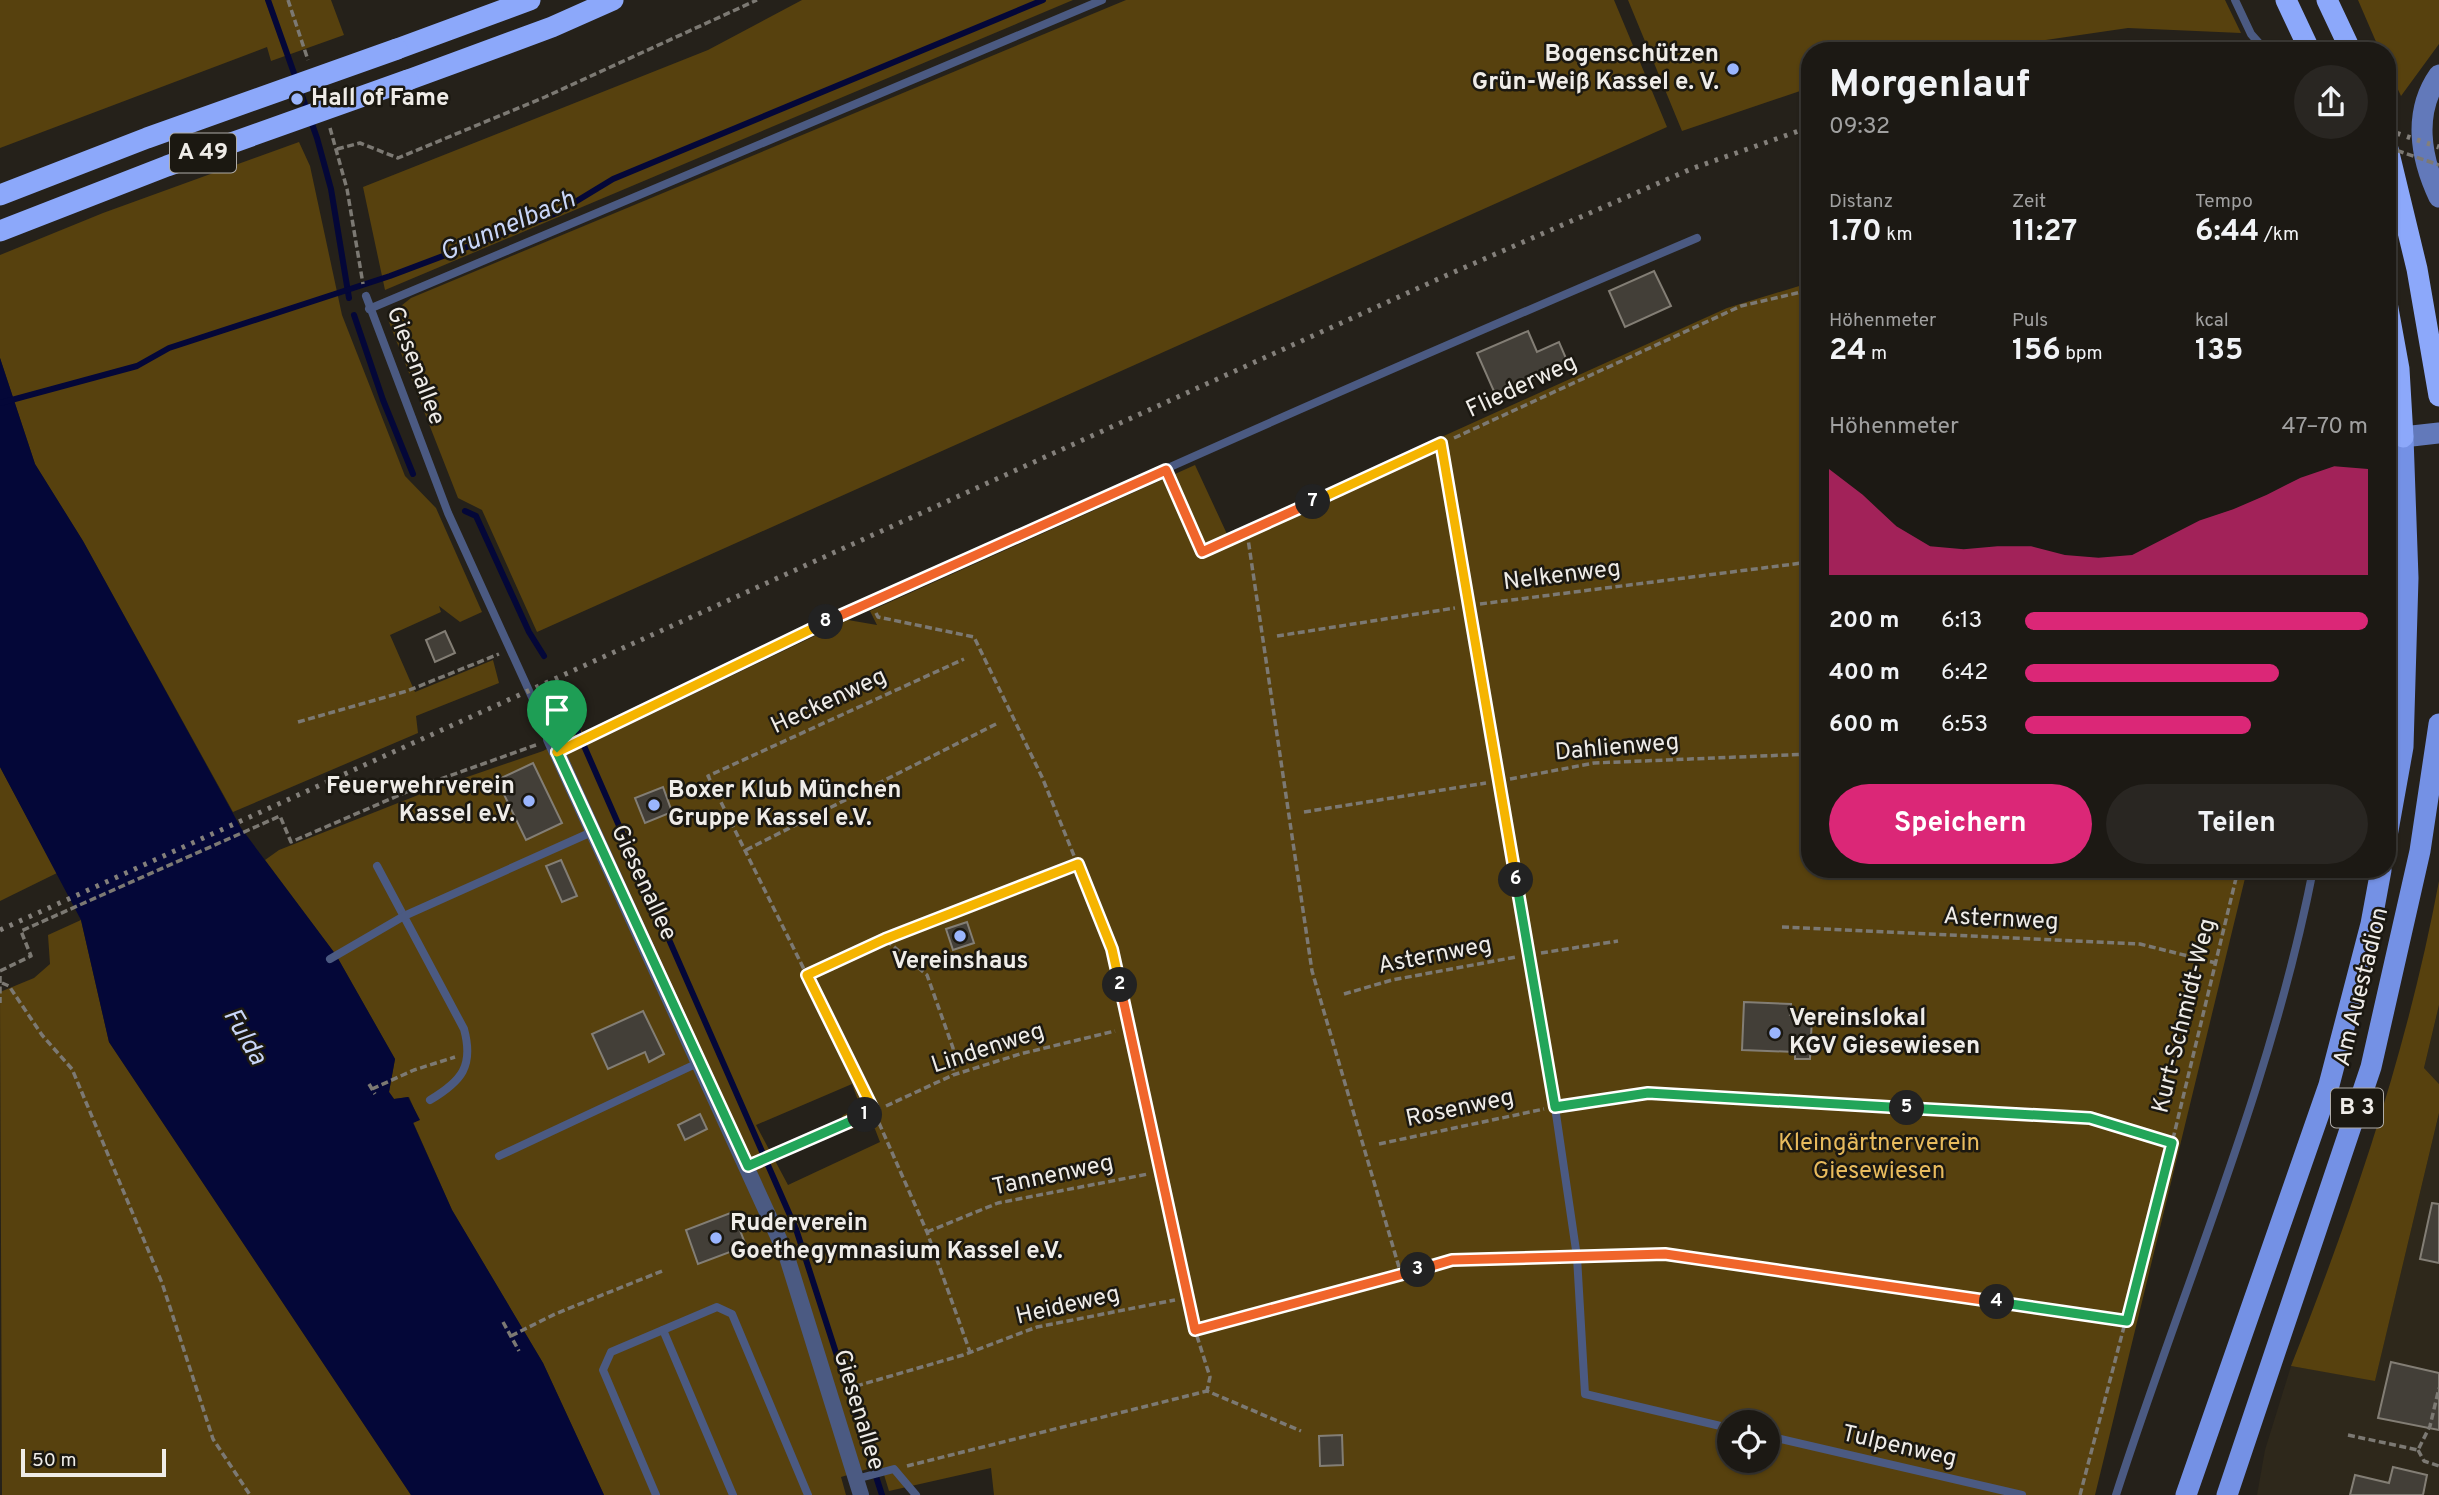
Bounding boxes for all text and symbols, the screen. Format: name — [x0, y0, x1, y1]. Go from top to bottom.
place label: Bogenschützen Grün-Weiß Kassel e. V. — [1472, 40, 1719, 98]
marker: Bogenschützen Grün-Weiß Kassel e. V. — [1725, 61, 1741, 77]
text: Morgenlauf — [1829, 62, 2030, 111]
button: share — [2294, 65, 2368, 139]
place label: Hall of Fame — [311, 84, 449, 114]
marker: Hall of Fame — [289, 91, 305, 107]
text: 09:32 — [1829, 113, 1890, 142]
road number: A 49 — [170, 134, 236, 172]
water label: Grunnelbach — [435, 184, 581, 270]
text: Distanz — [1829, 190, 1893, 214]
text: Zeit — [2012, 190, 2046, 214]
text: Tempo — [2195, 190, 2253, 214]
text: 1.70 — [1829, 214, 1882, 251]
text: 11:27 — [2012, 214, 2077, 251]
text: 6:44 — [2195, 214, 2259, 251]
text: km — [1882, 223, 1913, 247]
text: /km — [2259, 223, 2299, 247]
street label: Giesenallee — [379, 302, 451, 430]
text: Höhenmeter — [1829, 309, 1936, 333]
text: Puls — [2012, 309, 2048, 333]
text: kcal — [2195, 309, 2229, 333]
text: 24 — [1829, 333, 1867, 370]
text: 156 — [2012, 333, 2061, 370]
text: 135 — [2195, 333, 2243, 370]
text: m — [1867, 342, 1887, 366]
text: bpm — [2061, 342, 2103, 366]
street label: Fliederweg — [1462, 348, 1582, 426]
text: Höhenmeter — [1829, 413, 1959, 442]
text: 47–70 m — [2282, 413, 2368, 442]
pin: 7 — [1296, 484, 1330, 520]
text: 7 — [1307, 489, 1318, 513]
street label: Nelkenweg — [1501, 554, 1623, 598]
pin: 8 — [808, 604, 844, 640]
text: 200 m — [1829, 607, 1899, 636]
text: 6:13 — [1941, 607, 1982, 636]
text: 8 — [820, 609, 831, 633]
text: 400 m — [1829, 659, 1900, 688]
text: 6:42 — [1941, 659, 1988, 688]
street label: Heckenweg — [766, 662, 892, 742]
pin — [527, 680, 587, 752]
icon: arrive — [538, 691, 576, 729]
text: 600 m — [1829, 711, 1899, 740]
text: 6:53 — [1941, 711, 1988, 740]
street label: Dahlienweg — [1554, 728, 1680, 768]
place label: Feuerwehrverein Kassel e.V. — [326, 772, 515, 830]
place label: Boxer Klub München Gruppe Kassel e.V. — [668, 776, 902, 834]
button: Speichern — [1829, 784, 2092, 864]
button: Teilen — [2106, 784, 2368, 864]
marker: Feuerwehrverein Kassel e.V. — [521, 793, 537, 809]
marker: Boxer Klub München Gruppe Kassel e.V. — [646, 797, 662, 813]
street label: Giesenallee — [603, 820, 683, 946]
pin: 6 — [1498, 862, 1534, 898]
text: 6 — [1510, 867, 1521, 891]
street label: Asternweg — [1943, 902, 2059, 938]
street label: Am Auestadion — [2328, 904, 2396, 1070]
street label: Kurt-Schmidt-Weg — [2146, 915, 2224, 1117]
marker: Vereinshaus — [952, 928, 968, 944]
street label: Asternweg — [1375, 930, 1495, 982]
place label: Vereinshaus — [892, 947, 1028, 977]
pin: 2 — [1102, 968, 1138, 1002]
text: 2 — [1114, 972, 1125, 996]
water label: Fulda — [215, 1003, 274, 1072]
place label: Vereinslokal KGV Giesewiesen — [1789, 1004, 1980, 1062]
street label: Lindenweg — [928, 1017, 1048, 1081]
marker: Vereinslokal KGV Giesewiesen — [1767, 1025, 1783, 1041]
street label: Rosenweg — [1403, 1083, 1517, 1135]
road number: B 3 — [2331, 1088, 2383, 1128]
pin: 5 — [1890, 1090, 1924, 1126]
text: 5 — [1901, 1095, 1912, 1119]
pin: 1 — [848, 1098, 882, 1132]
text: 1 — [861, 1102, 868, 1126]
park label: Kleingärtnerverein Giesewiesen — [1778, 1129, 1980, 1187]
street label: Tannenweg — [990, 1149, 1116, 1203]
place label: Ruderverein Goethegymnasium Kassel e.V. — [730, 1209, 1063, 1267]
marker: Ruderverein Goethegymnasium Kassel e.V. — [708, 1230, 724, 1246]
pin: 3 — [1400, 1252, 1436, 1288]
text: 3 — [1412, 1257, 1423, 1281]
street label: Heideweg — [1013, 1279, 1123, 1333]
pin: 4 — [1980, 1284, 2014, 1320]
text: 4 — [1990, 1289, 2003, 1313]
street label: Giesenallee — [825, 1346, 891, 1474]
map controls — [1717, 1410, 1780, 1473]
button: locate — [1717, 1410, 1780, 1473]
street label: Tulpenweg — [1839, 1419, 1959, 1475]
scale bar — [21, 1446, 166, 1478]
text: 50 m — [32, 1449, 77, 1473]

